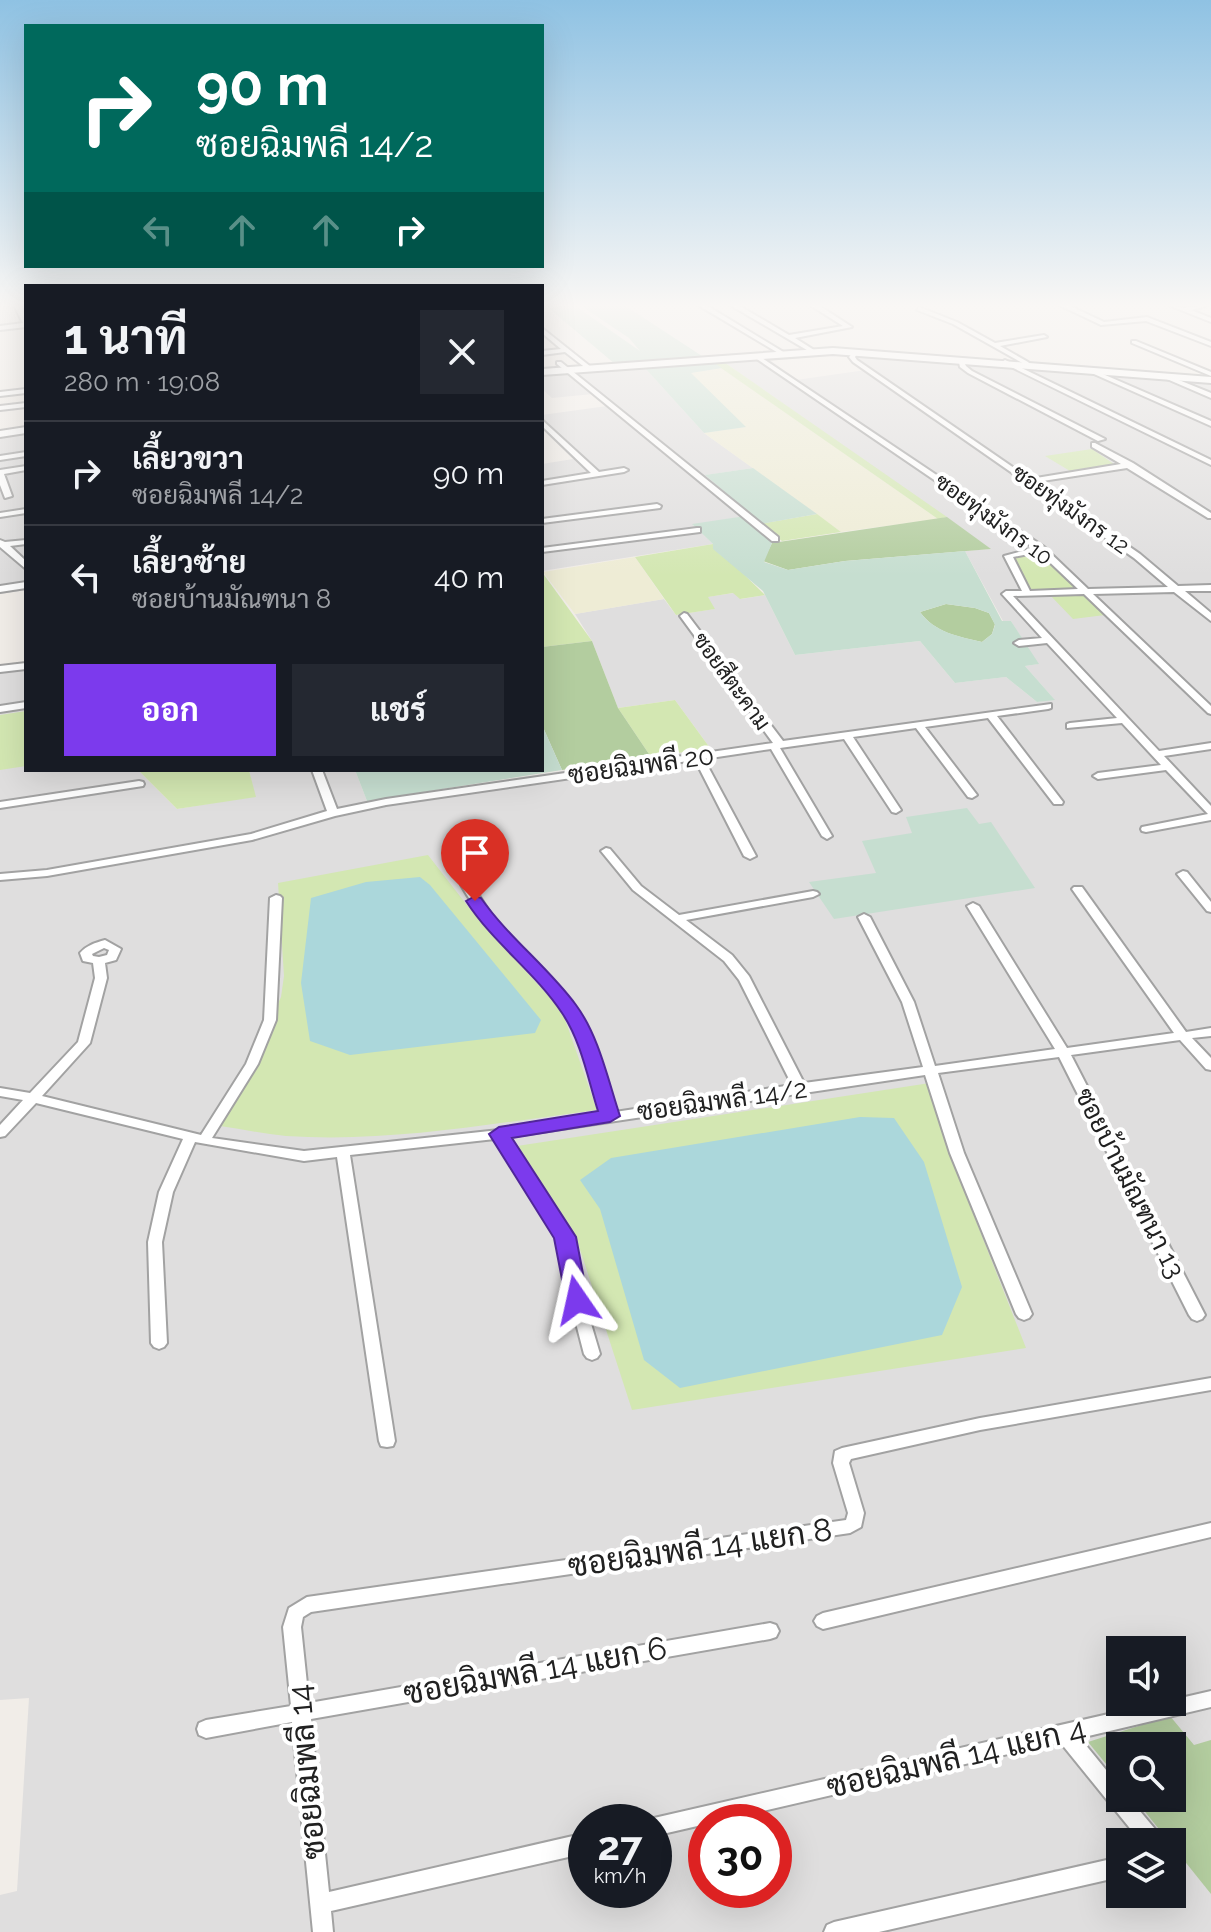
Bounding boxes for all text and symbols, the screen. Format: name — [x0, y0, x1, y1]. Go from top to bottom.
text: 90 m — [196, 52, 329, 118]
icon: right — [64, 56, 168, 160]
text: ซอยฉิมพลี 14/2 — [196, 123, 433, 165]
icon: left — [136, 208, 180, 252]
icon: ahead — [220, 208, 264, 252]
icon: ahead — [304, 208, 348, 252]
icon: right — [388, 208, 432, 252]
text: 1 นาที — [64, 309, 187, 365]
button: close — [420, 310, 504, 394]
text: 280 m · 19:08 — [64, 367, 220, 397]
text: เลี้ยวขวา — [132, 441, 244, 476]
icon: right — [64, 451, 108, 495]
text: 90 m — [433, 456, 504, 491]
street label: ซอยทุ่งมังกร 12 — [1006, 459, 1134, 561]
street label: ซอยทุ่งมังกร 10 — [928, 468, 1058, 573]
text: ซอยฉิมพลี 14/2 — [132, 480, 303, 510]
text: เลี้ยวซ้าย — [132, 545, 246, 580]
icon: left — [64, 555, 108, 599]
text: 40 m — [434, 560, 504, 595]
text: ซอยบ้านมัณฑนา 8 — [132, 584, 331, 614]
street label: ซอยสีตะคาม — [688, 627, 776, 735]
button: ออก — [64, 664, 276, 756]
button: แชร์ — [292, 664, 504, 756]
street label: ซอยฉิมพลี 20 — [566, 739, 716, 790]
pin — [441, 819, 509, 901]
icon: arrive — [453, 831, 497, 875]
street label: ซอยฉิมพลี 14/2 — [635, 1072, 809, 1127]
street label: ซอยบ้านมัณฑนา 13 — [1069, 1083, 1192, 1283]
position arrow — [535, 1258, 619, 1342]
street label: ซอยฉิมพลี 14 แยก 8 — [565, 1509, 834, 1584]
street label: ซอยฉิมพลี 14 แยก 6 — [400, 1628, 669, 1711]
map controls — [1106, 1636, 1186, 1908]
button: sound — [1106, 1636, 1186, 1716]
street label: ซอยฉิมพลี 14 — [279, 1683, 332, 1861]
street label: ซอยฉิมพลี 14 แยก 4 — [823, 1708, 1089, 1805]
button: search — [1106, 1732, 1186, 1812]
speed limit sign: 30 — [688, 1804, 792, 1908]
text: 27 — [597, 1822, 642, 1869]
button: layers — [1106, 1828, 1186, 1908]
text: km/h — [594, 1864, 646, 1888]

